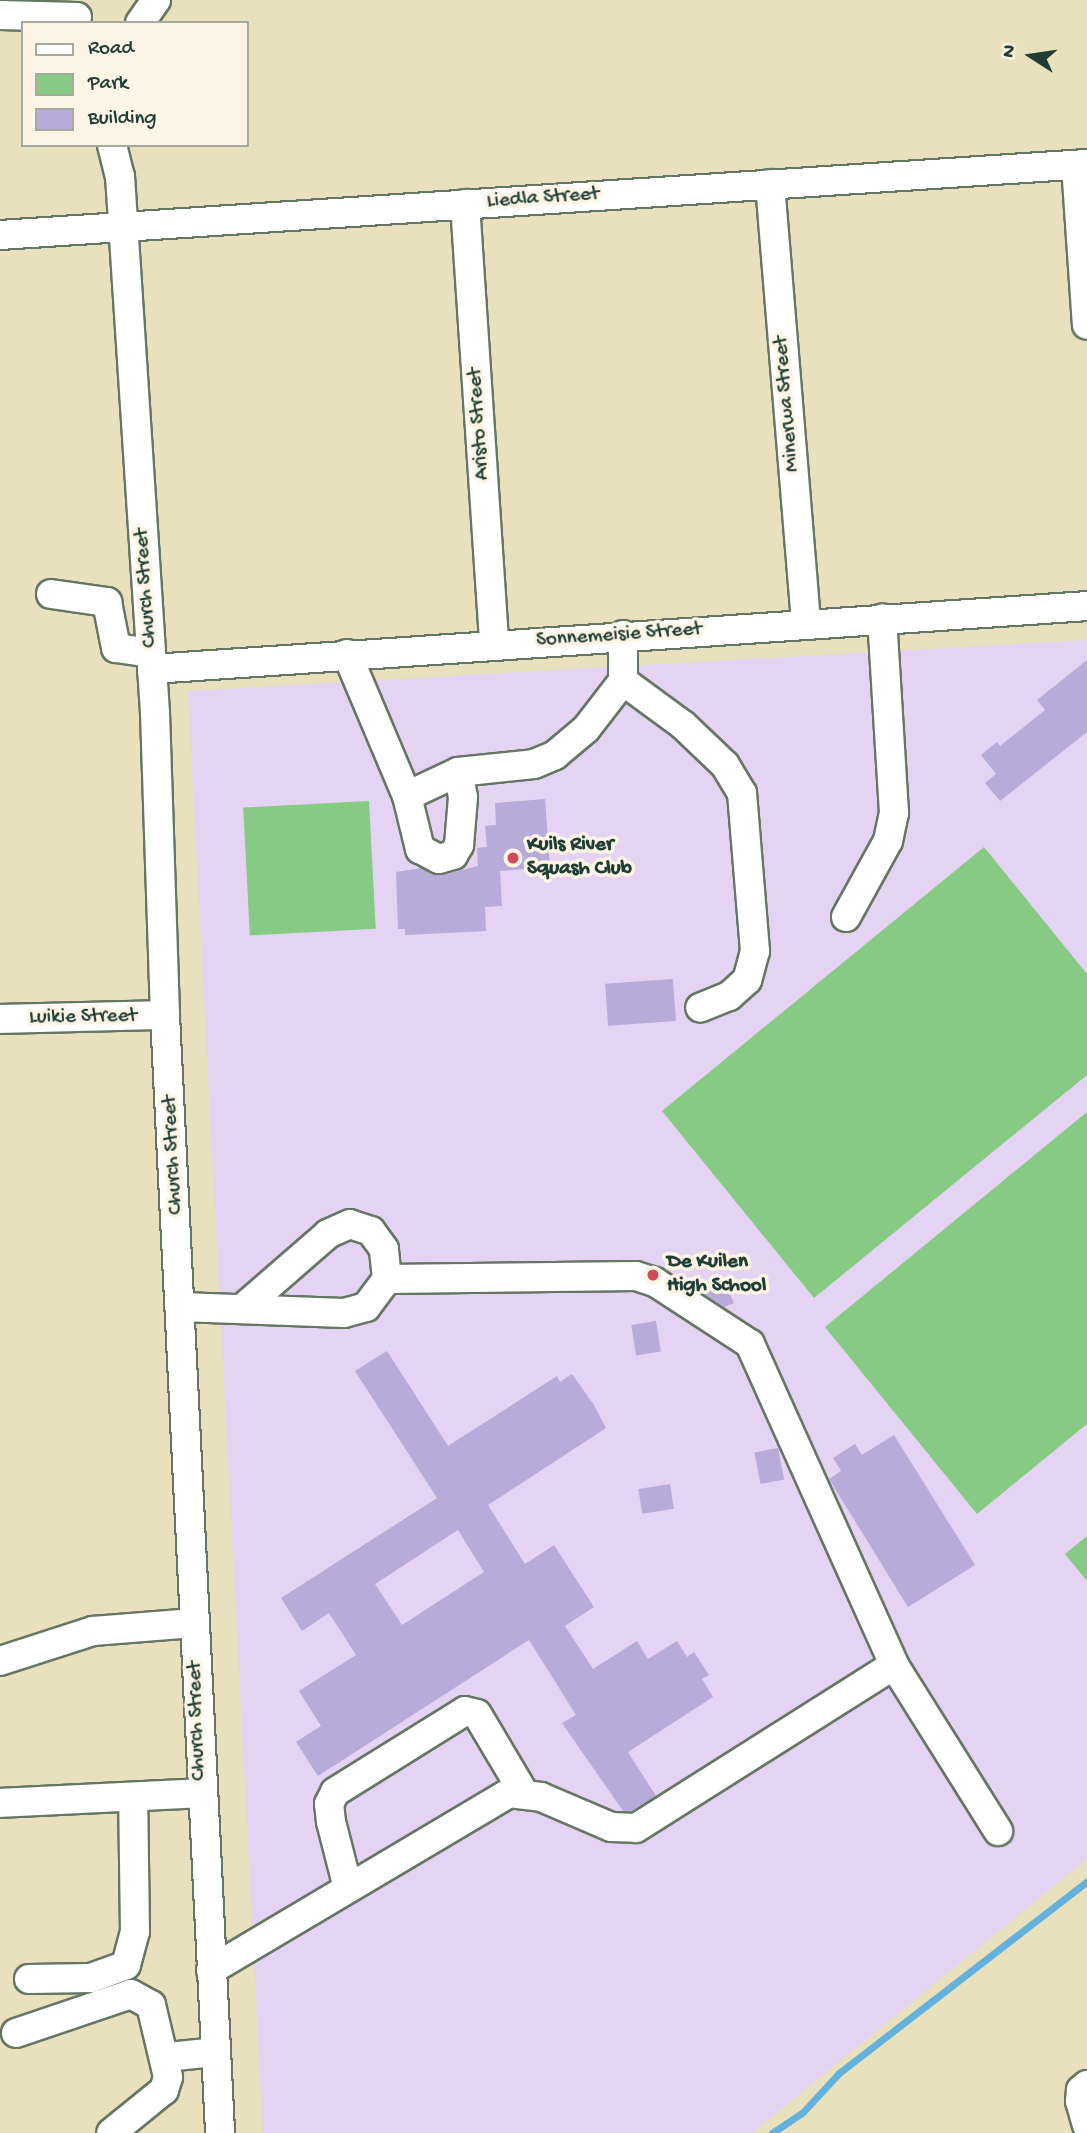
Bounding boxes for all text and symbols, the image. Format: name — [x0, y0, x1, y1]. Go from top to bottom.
legend — [21, 21, 248, 147]
north arrow — [996, 21, 1066, 91]
text: Road — [88, 37, 134, 62]
text: N — [997, 43, 1023, 60]
text: Park — [88, 72, 128, 97]
text: Building — [88, 107, 157, 132]
street label: Liedla Street — [486, 183, 600, 215]
street label: Minerwa Street — [770, 335, 806, 473]
street label: Aristo Street — [464, 367, 496, 481]
street label: Church Street — [130, 528, 164, 648]
street label: Sonnemeisie Street — [535, 618, 703, 654]
place label: Kuils River Squash Club — [527, 833, 632, 883]
marker: Kuils River Squash Club — [505, 850, 521, 866]
street label: Luikie Street — [29, 1004, 137, 1032]
street label: Church Street — [158, 1095, 190, 1215]
place label: De Kuilen High School — [667, 1250, 766, 1300]
marker: De Kuilen High School — [645, 1267, 661, 1283]
street label: Church Street — [183, 1661, 213, 1781]

